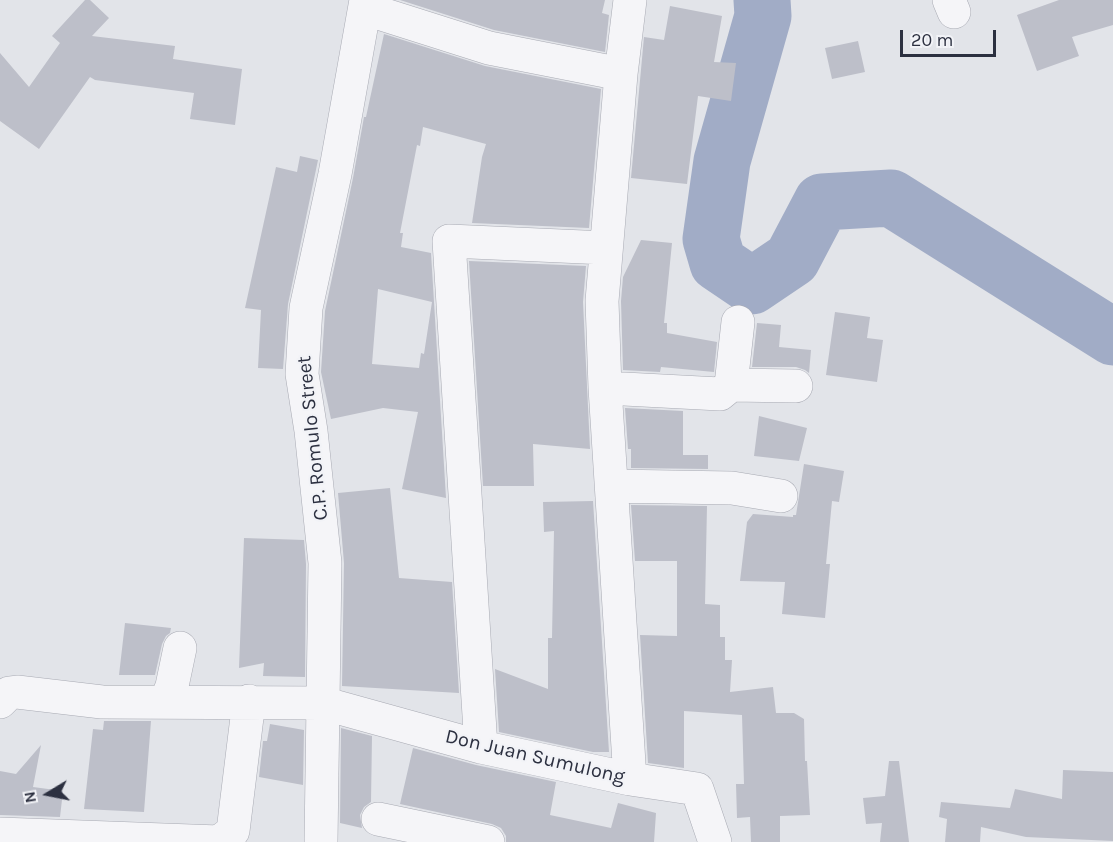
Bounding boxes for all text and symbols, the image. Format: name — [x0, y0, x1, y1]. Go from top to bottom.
scale bar — [903, 18, 999, 56]
text: 20 m — [911, 29, 953, 51]
street label: C.P. Romulo Street — [292, 354, 334, 522]
street label: Don Juan Sumulong — [443, 725, 627, 789]
north arrow — [18, 764, 78, 824]
text: N — [19, 790, 40, 805]

